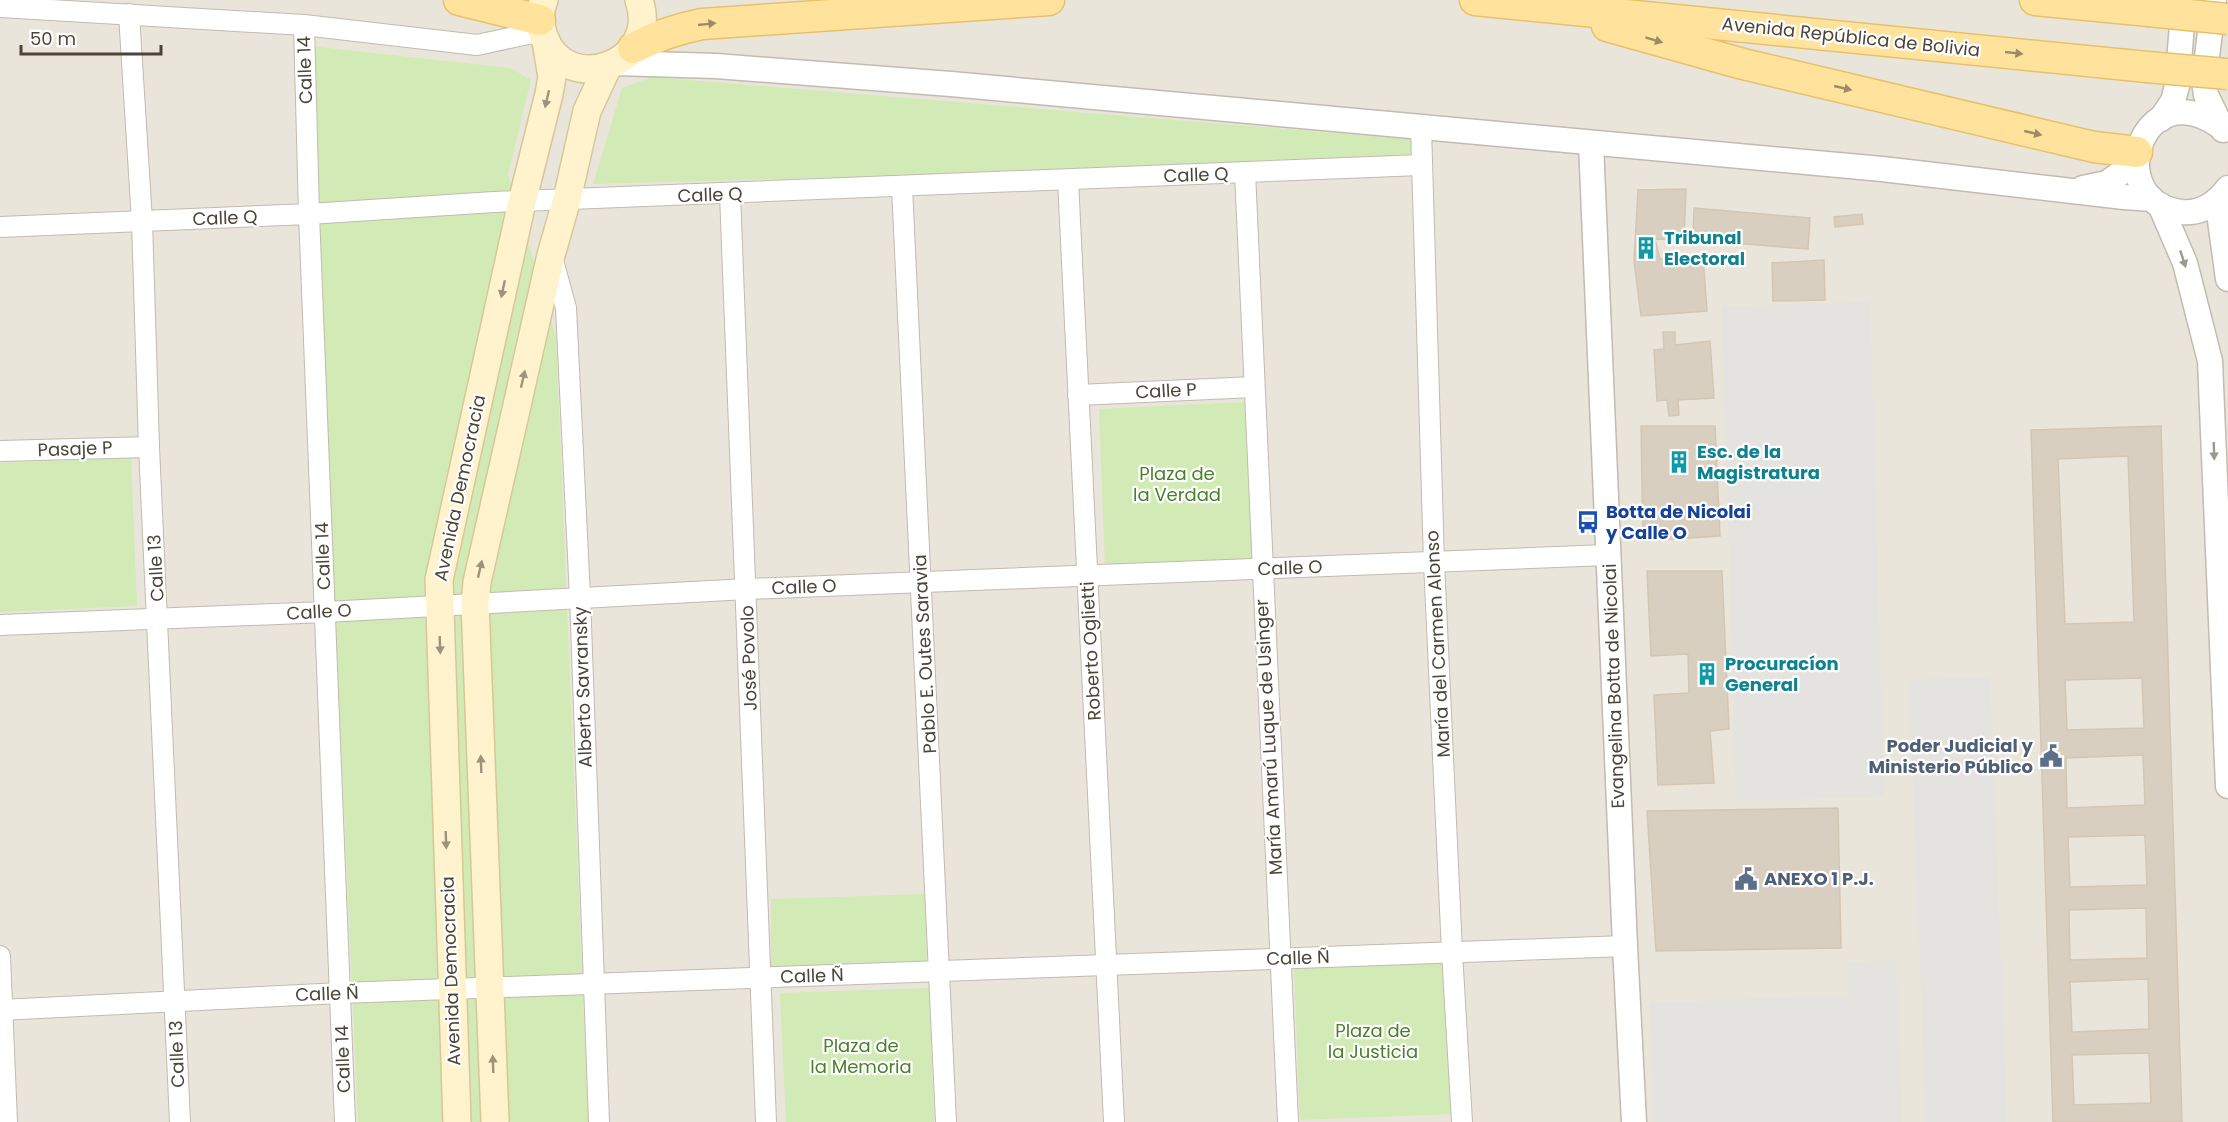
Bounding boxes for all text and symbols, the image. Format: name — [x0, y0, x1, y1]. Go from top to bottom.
street label: Avenida República de Bolivia — [1721, 11, 1981, 62]
scale bar — [21, 18, 160, 56]
one-way arrow — [698, 19, 717, 29]
text: 50 m — [30, 26, 76, 51]
street label: Calle 14 — [291, 36, 318, 104]
one-way arrow — [1645, 36, 1663, 45]
one-way arrow — [2004, 48, 2023, 58]
one-way arrow — [1834, 83, 1852, 93]
one-way arrow — [542, 90, 552, 108]
one-way arrow — [2024, 128, 2042, 138]
street label: Calle Q — [1163, 161, 1229, 188]
street label: Calle Q — [677, 181, 743, 208]
street label: Calle Q — [192, 204, 258, 231]
place label: Tribunal Electoral — [1664, 225, 1745, 271]
building icon: Tribunal Electoral — [1633, 235, 1659, 261]
one-way arrow — [2179, 250, 2188, 268]
one-way arrow — [498, 279, 507, 298]
one-way arrow — [519, 369, 528, 388]
street label: Calle P — [1135, 376, 1197, 405]
street label: Avenida Democracia — [428, 392, 491, 583]
street label: Pasaje P — [37, 435, 113, 462]
place label: Esc. de la Magistratura — [1697, 439, 1820, 485]
one-way arrow — [2210, 441, 2219, 460]
building icon: Esc. de la Magistratura — [1666, 449, 1692, 475]
park label: Plaza de la Verdad — [1133, 461, 1221, 507]
place label: Botta de Nicolai y Calle O — [1605, 499, 1751, 545]
bus stop icon: Botta de Nicolai y Calle O — [1575, 509, 1601, 535]
street label: Calle 14 — [309, 522, 336, 590]
street label: María del Carmen Alonso — [1419, 530, 1456, 758]
street label: Calle 13 — [141, 534, 170, 602]
street label: Pablo E. Outes Saravia — [907, 554, 942, 754]
street label: Calle O — [1257, 554, 1323, 581]
one-way arrow — [476, 560, 485, 579]
street label: Evangelina Botta de Nicolai — [1597, 563, 1630, 809]
street label: Calle O — [771, 573, 837, 600]
street label: Roberto Oglietti — [1074, 581, 1107, 721]
street label: Calle O — [286, 597, 352, 626]
street label: María Amarú Luque de Usinger — [1249, 598, 1288, 876]
street label: José Povolo — [734, 605, 763, 711]
street label: Alberto Savransky — [567, 606, 598, 768]
one-way arrow — [435, 635, 444, 654]
place label: Procuracíon General — [1725, 651, 1839, 697]
building icon: Procuracíon General — [1694, 661, 1720, 687]
place label: Poder Judicial y Ministerio Público — [1868, 733, 2034, 779]
public building icon: Poder Judicial y Ministerio Público — [2038, 743, 2064, 769]
one-way arrow — [476, 754, 485, 773]
one-way arrow — [442, 830, 451, 849]
public building icon: ANEXO 1 P.J. — [1733, 866, 1759, 892]
place label: ANEXO 1 P.J. — [1764, 866, 1874, 891]
street label: Avenida Democracia — [435, 876, 466, 1066]
street label: Calle Ñ — [1266, 944, 1330, 971]
street label: Calle Ñ — [780, 962, 844, 989]
street label: Calle Ñ — [295, 980, 359, 1007]
park label: Plaza de la Justicia — [1328, 1018, 1418, 1064]
street label: Calle 13 — [163, 1020, 190, 1088]
street label: Calle 14 — [329, 1025, 356, 1093]
park label: Plaza de la Memoria — [810, 1033, 912, 1079]
one-way arrow — [488, 1054, 497, 1073]

